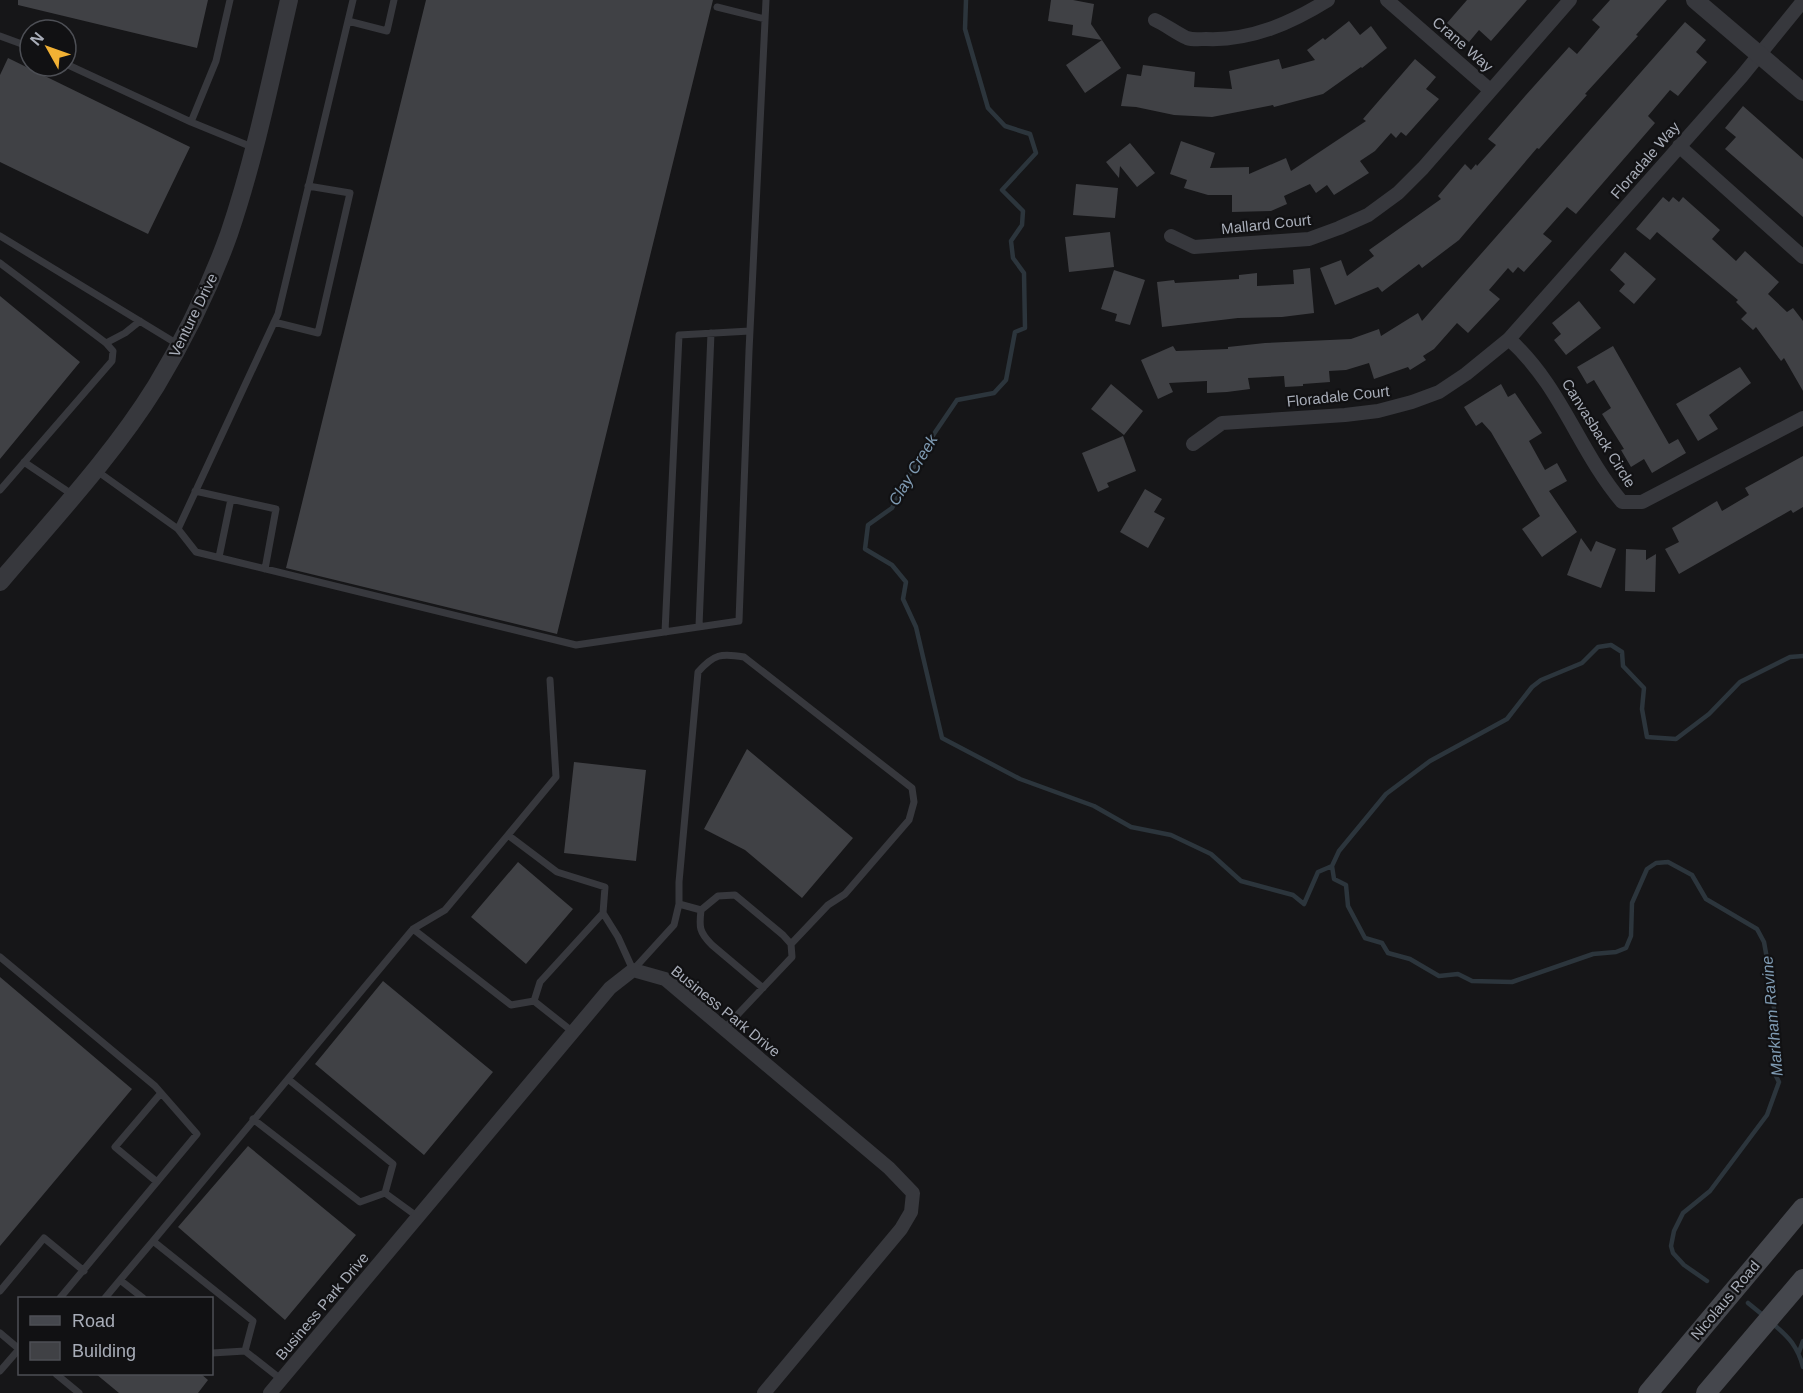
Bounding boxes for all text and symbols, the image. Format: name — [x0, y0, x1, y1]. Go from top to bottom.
street label: Crane Way — [1429, 13, 1497, 75]
north arrow — [18, 18, 78, 78]
text: N — [27, 29, 47, 49]
street label: Floradale Way — [1607, 118, 1683, 202]
street label: Mallard Court — [1220, 211, 1312, 237]
street label: Venture Drive — [165, 270, 221, 360]
street label: Canvasback Circle — [1559, 375, 1639, 491]
street label: Floradale Court — [1286, 382, 1391, 410]
water label: Clay Creek — [885, 431, 941, 508]
water label: Markham Ravine — [1758, 955, 1786, 1077]
street label: Business Park Drive — [668, 962, 784, 1060]
street label: Business Park Drive — [272, 1249, 372, 1363]
street label: Nicolaus Road — [1687, 1257, 1763, 1343]
legend — [18, 1297, 213, 1375]
text: Road — [72, 1311, 115, 1331]
text: Building — [72, 1341, 136, 1361]

